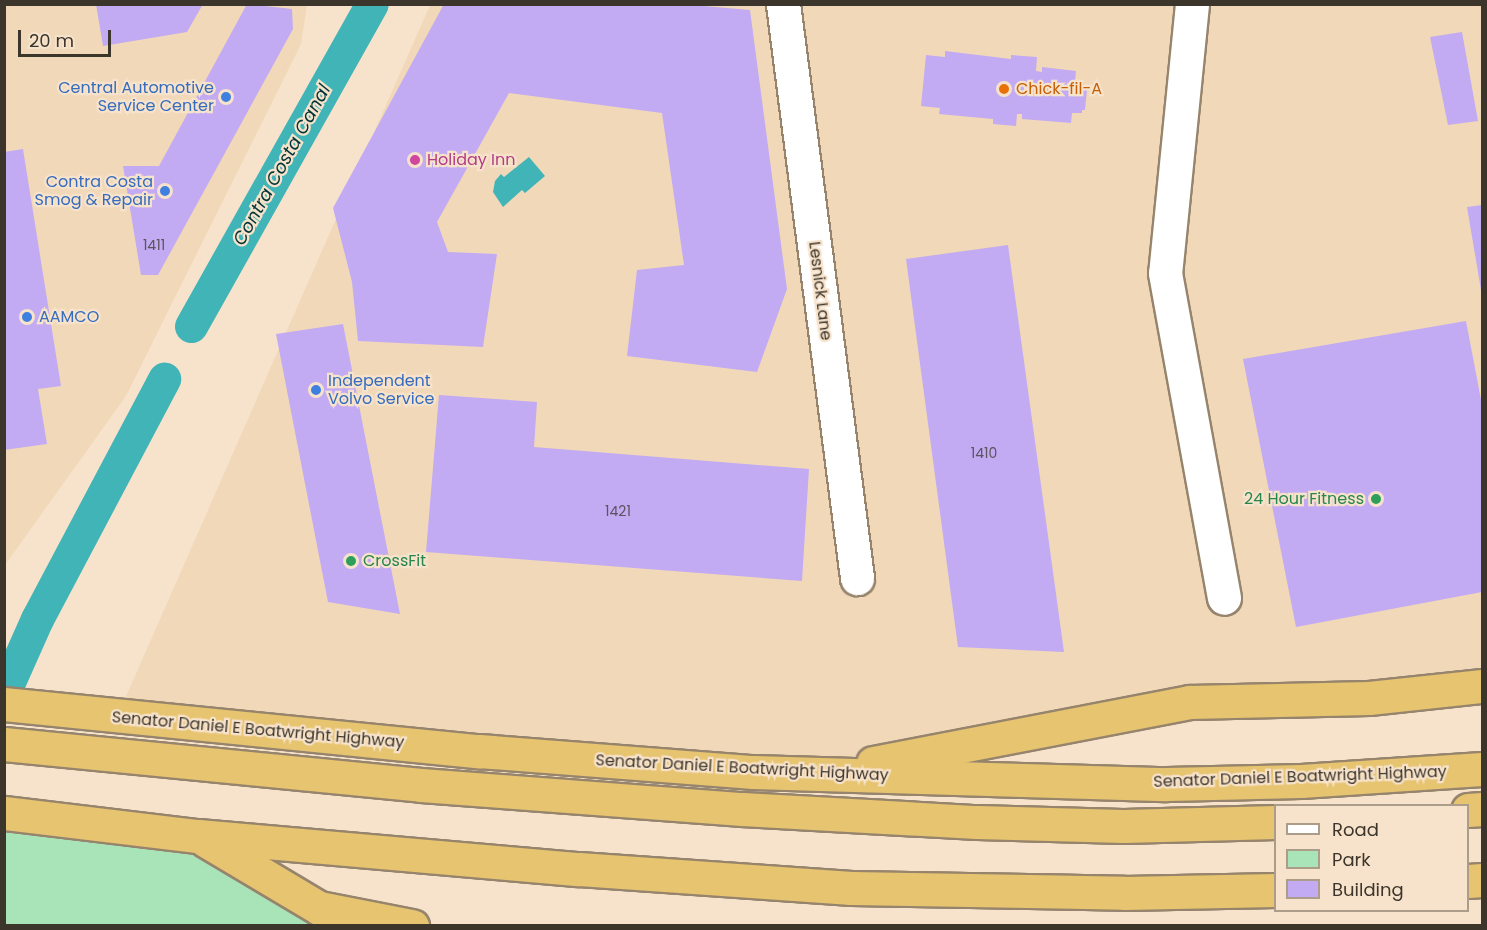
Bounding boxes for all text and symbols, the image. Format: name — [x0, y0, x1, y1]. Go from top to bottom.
scale bar — [21, 18, 114, 56]
text: 20 m — [29, 28, 74, 53]
place label: Central Automotive Service Center — [58, 78, 214, 116]
place label: Chick-fil-A — [1016, 79, 1102, 99]
water label: Contra Costa Canal — [229, 81, 335, 249]
marker: Chick-fil-A — [997, 82, 1011, 96]
marker: Central Automotive Service Center — [219, 90, 233, 104]
place label: Holiday Inn — [427, 150, 516, 170]
marker: Holiday Inn — [408, 153, 422, 167]
place label: Contra Costa Smog & Repair — [35, 172, 153, 210]
marker: Contra Costa Smog & Repair — [158, 184, 172, 198]
house number: 1411 — [143, 237, 165, 253]
street label: Lesnick Lane — [804, 240, 836, 342]
place label: AAMCO — [39, 307, 99, 327]
marker: AAMCO — [20, 310, 34, 324]
place label: Independent Volvo Service — [328, 371, 434, 409]
marker: Independent Volvo Service — [309, 383, 323, 397]
house number: 1410 — [971, 445, 997, 461]
place label: 24 Hour Fitness — [1244, 489, 1364, 509]
marker: 24 Hour Fitness — [1369, 492, 1383, 506]
house number: 1421 — [605, 503, 631, 519]
place label: CrossFit — [363, 551, 426, 571]
marker: CrossFit — [344, 554, 358, 568]
street label: Senator Daniel E Boatwright Highway — [111, 708, 405, 752]
street label: Senator Daniel E Boatwright Highway — [595, 751, 889, 785]
street label: Senator Daniel E Boatwright Highway — [1153, 762, 1447, 792]
legend — [1274, 804, 1469, 912]
text: Road — [1332, 817, 1379, 842]
text: Park — [1332, 847, 1371, 872]
text: Building — [1332, 877, 1404, 902]

